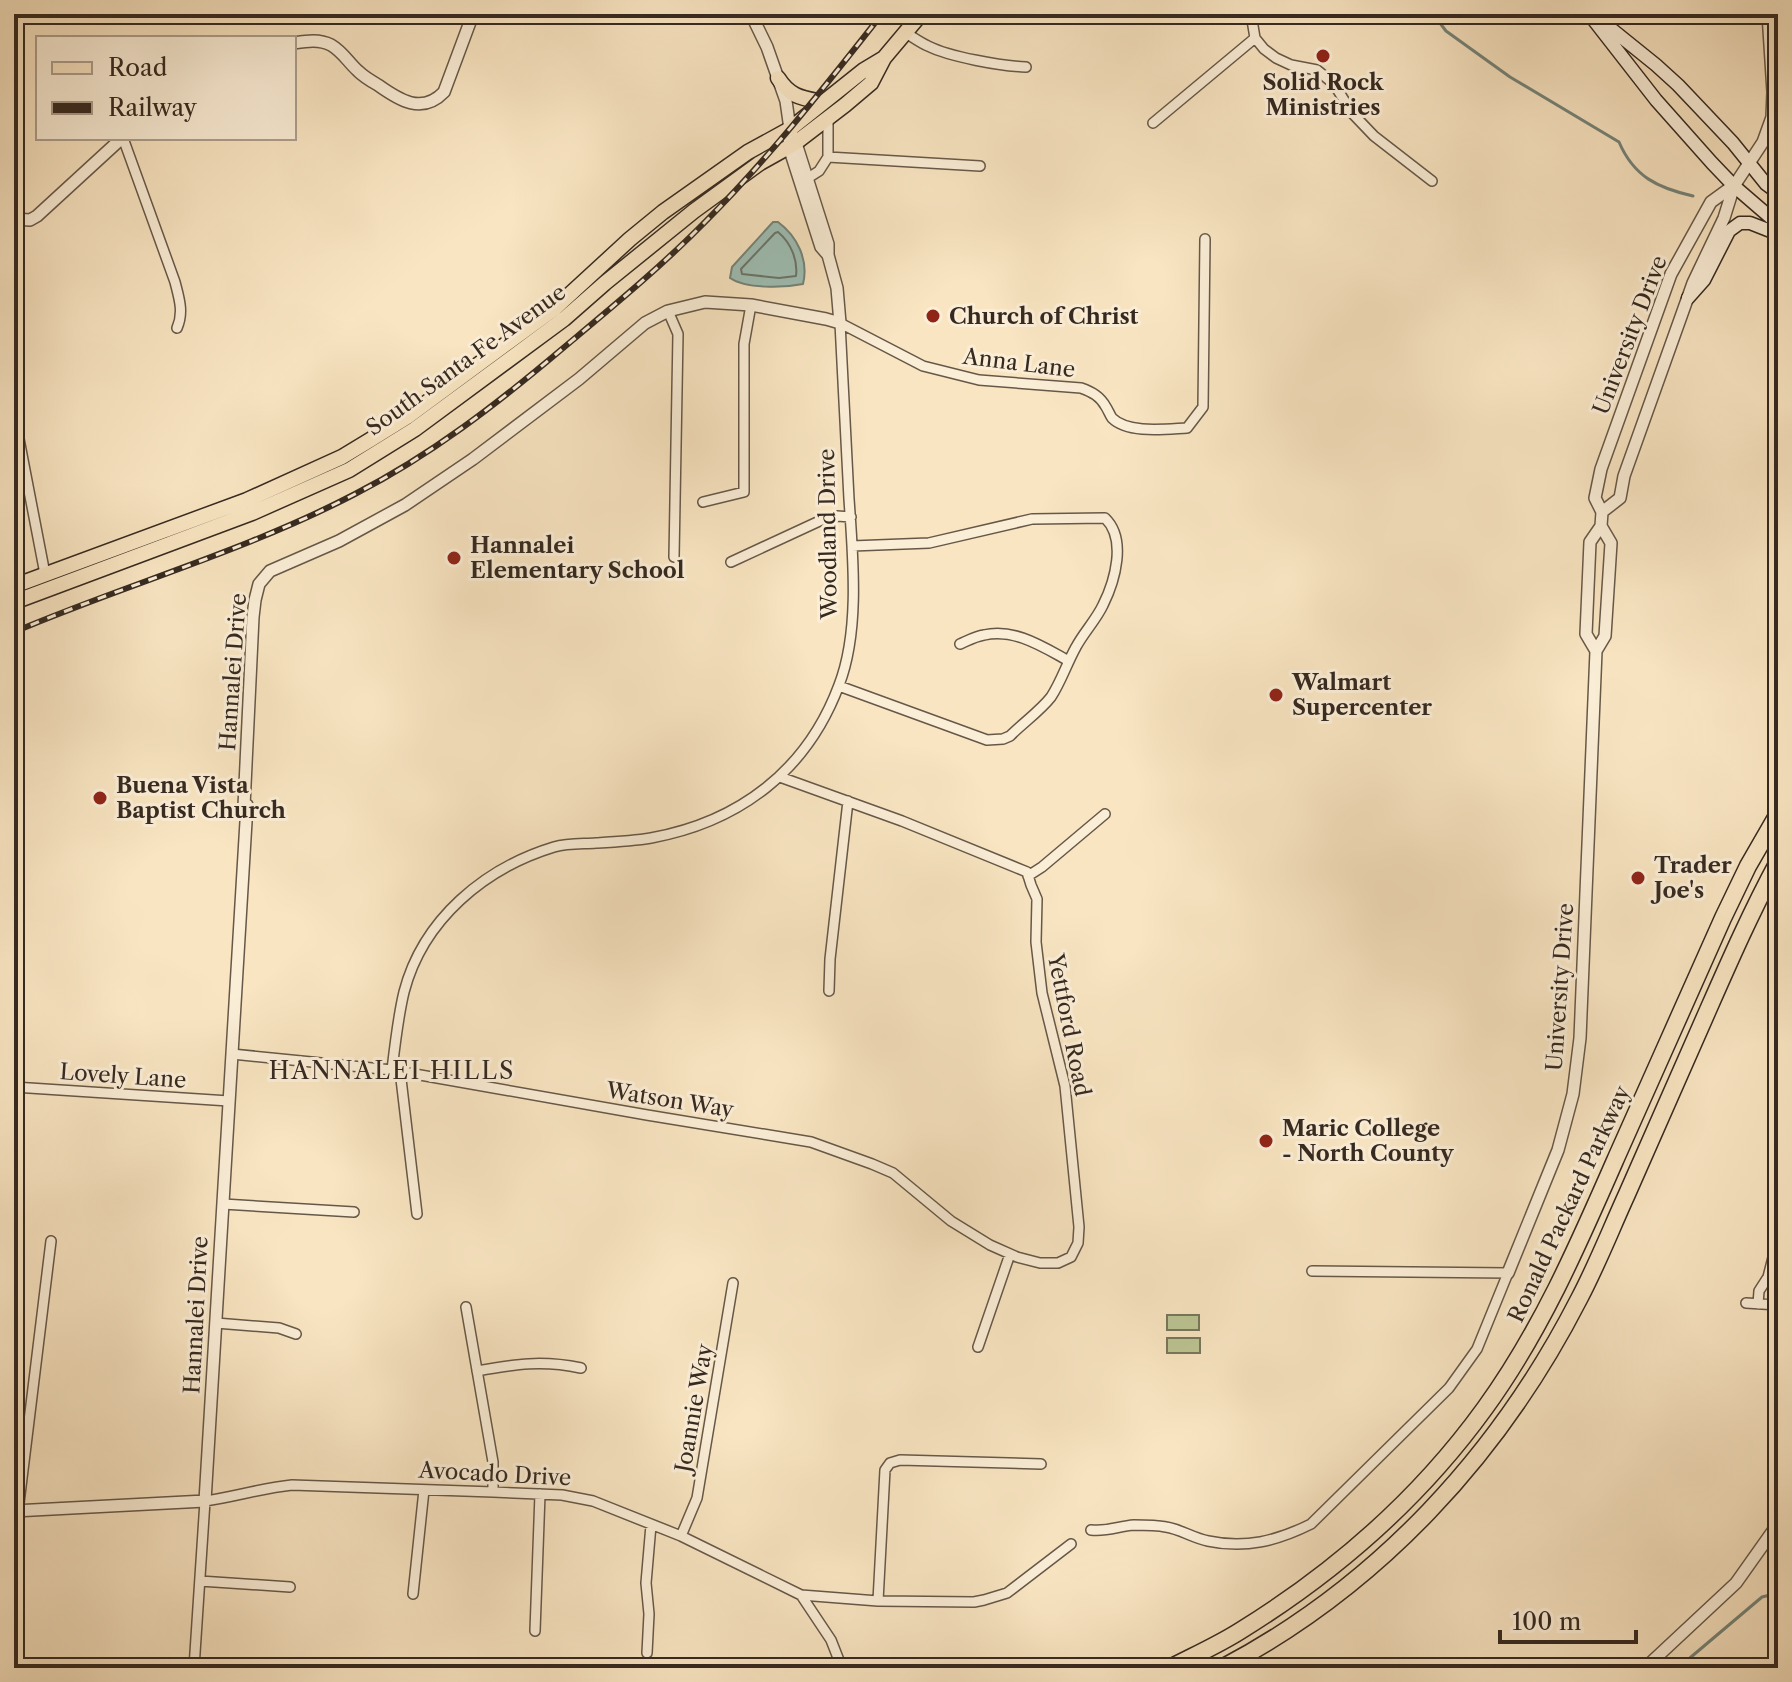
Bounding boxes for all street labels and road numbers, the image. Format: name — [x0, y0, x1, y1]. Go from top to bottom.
street label: University Drive — [1587, 252, 1673, 418]
street label: South Santa Fe Avenue — [361, 279, 571, 441]
street label: Anna Lane — [960, 343, 1077, 383]
street label: Woodland Drive — [813, 448, 843, 621]
street label: Hannalei Drive — [214, 592, 252, 752]
street label: University Drive — [1541, 902, 1579, 1072]
street label: Yettford Road — [1042, 950, 1096, 1099]
street label: Lovely Lane — [59, 1058, 187, 1094]
street label: Watson Way — [603, 1076, 736, 1124]
street label: Ronald Packard Parkway — [1502, 1081, 1636, 1327]
street label: Hannalei Drive — [178, 1235, 214, 1395]
street label: Joannie Way — [669, 1341, 719, 1477]
street label: Avocado Drive — [417, 1456, 572, 1491]

